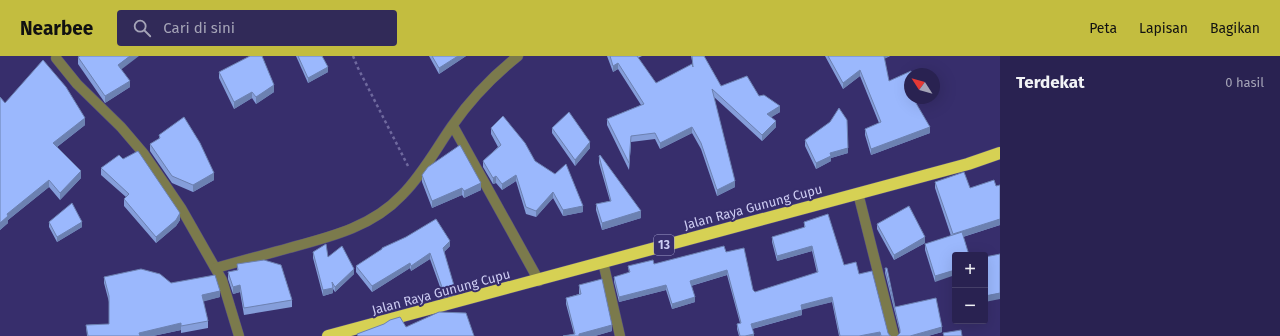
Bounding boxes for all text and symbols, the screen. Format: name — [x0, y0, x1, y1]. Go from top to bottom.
search box — [117, 10, 397, 46]
text: Nearbee — [20, 17, 93, 40]
icon: search — [131, 17, 153, 39]
text: Cari di sini — [163, 19, 235, 37]
text: Peta — [1089, 20, 1117, 37]
text: Lapisan — [1139, 20, 1188, 37]
text: Bagikan — [1210, 20, 1260, 37]
north arrow — [904, 68, 940, 104]
text: Terdekat — [1016, 72, 1085, 93]
text: 0 hasil — [1225, 75, 1264, 90]
street label: Jalan Raya Gunung Cupu — [682, 181, 824, 233]
road number: 13 — [654, 235, 674, 255]
map controls — [952, 252, 988, 324]
button: + — [952, 252, 988, 288]
street label: Jalan Raya Gunung Cupu — [370, 266, 512, 318]
button: − — [952, 288, 988, 324]

